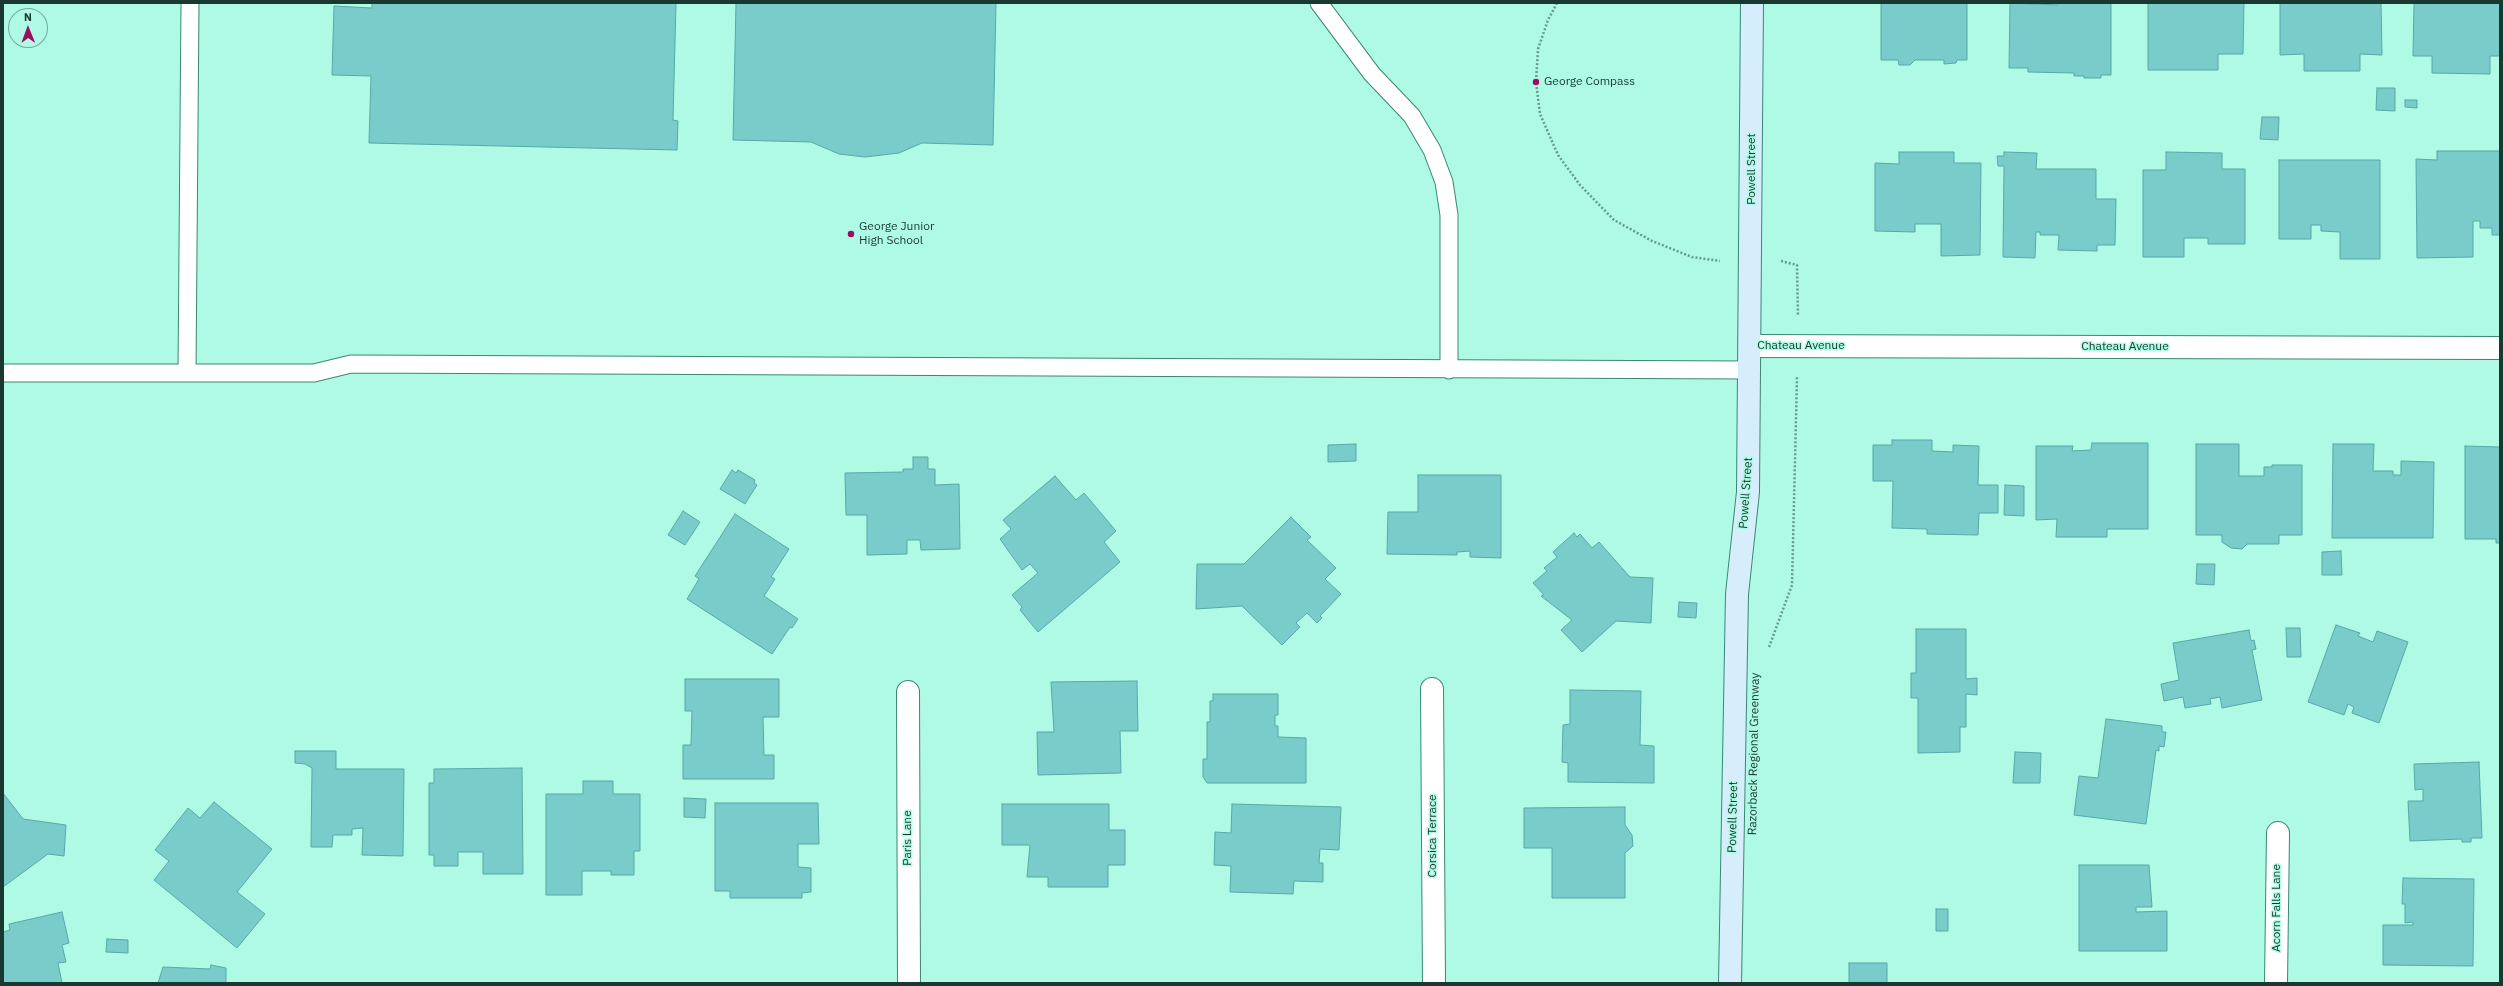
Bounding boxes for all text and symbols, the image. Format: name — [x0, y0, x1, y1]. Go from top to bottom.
north arrow — [8, 8, 48, 48]
text: N — [24, 10, 32, 24]
place label: George Compass — [1544, 75, 1635, 89]
marker: George Compass — [1531, 77, 1541, 87]
street label: Powell Street — [1745, 133, 1759, 205]
place label: George Junior High School — [859, 220, 934, 248]
marker: George Junior High School — [846, 229, 856, 239]
street label: Chateau Avenue — [1757, 339, 1845, 353]
street label: Chateau Avenue — [2081, 340, 2169, 354]
street label: Powell Street — [1736, 457, 1756, 529]
street label: Razorback Regional Greenway — [1745, 673, 1763, 835]
street label: Powell Street — [1725, 781, 1741, 853]
street label: Corsica Terrace — [1426, 794, 1440, 878]
street label: Paris Lane — [901, 810, 915, 866]
street label: Acorn Falls Lane — [2270, 864, 2284, 952]

